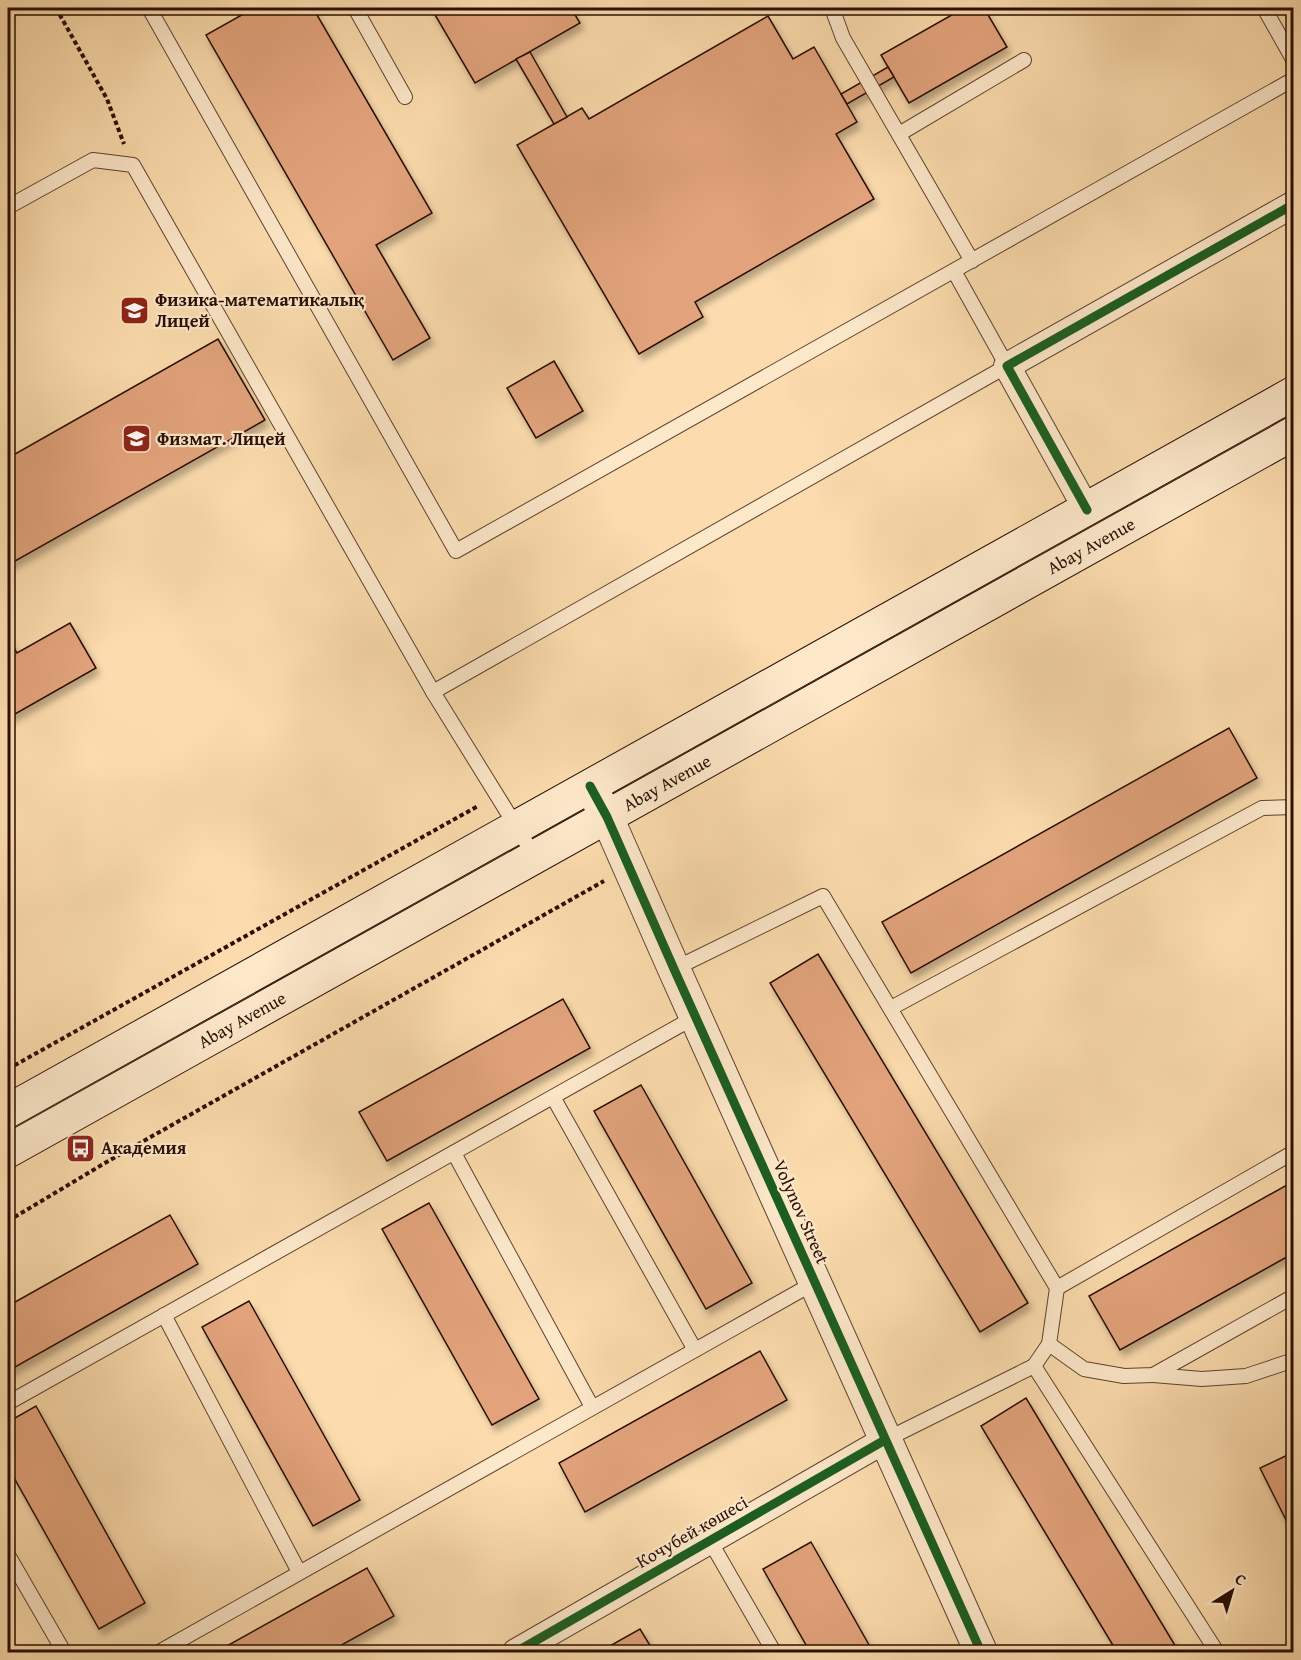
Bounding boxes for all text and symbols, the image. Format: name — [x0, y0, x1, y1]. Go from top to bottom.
place label: Физика-математикалық Лицей — [155, 286, 365, 334]
school or university icon: Физика-математикалық Лицей — [118, 294, 150, 326]
school or university icon: Физмат. Лицей — [120, 423, 152, 455]
place label: Физмат. Лицей — [157, 425, 286, 452]
street label: Abay Avenue — [1042, 510, 1140, 581]
street label: Abay Avenue — [618, 747, 716, 818]
street label: Abay Avenue — [193, 984, 291, 1055]
bus stop icon: Академия — [64, 1132, 96, 1164]
place label: Академия — [101, 1134, 187, 1161]
street label: Volynov Street — [766, 1155, 837, 1269]
street label: Кочубей көшесі — [631, 1489, 753, 1575]
north arrow — [1202, 1561, 1262, 1621]
text: С — [1230, 1567, 1252, 1591]

